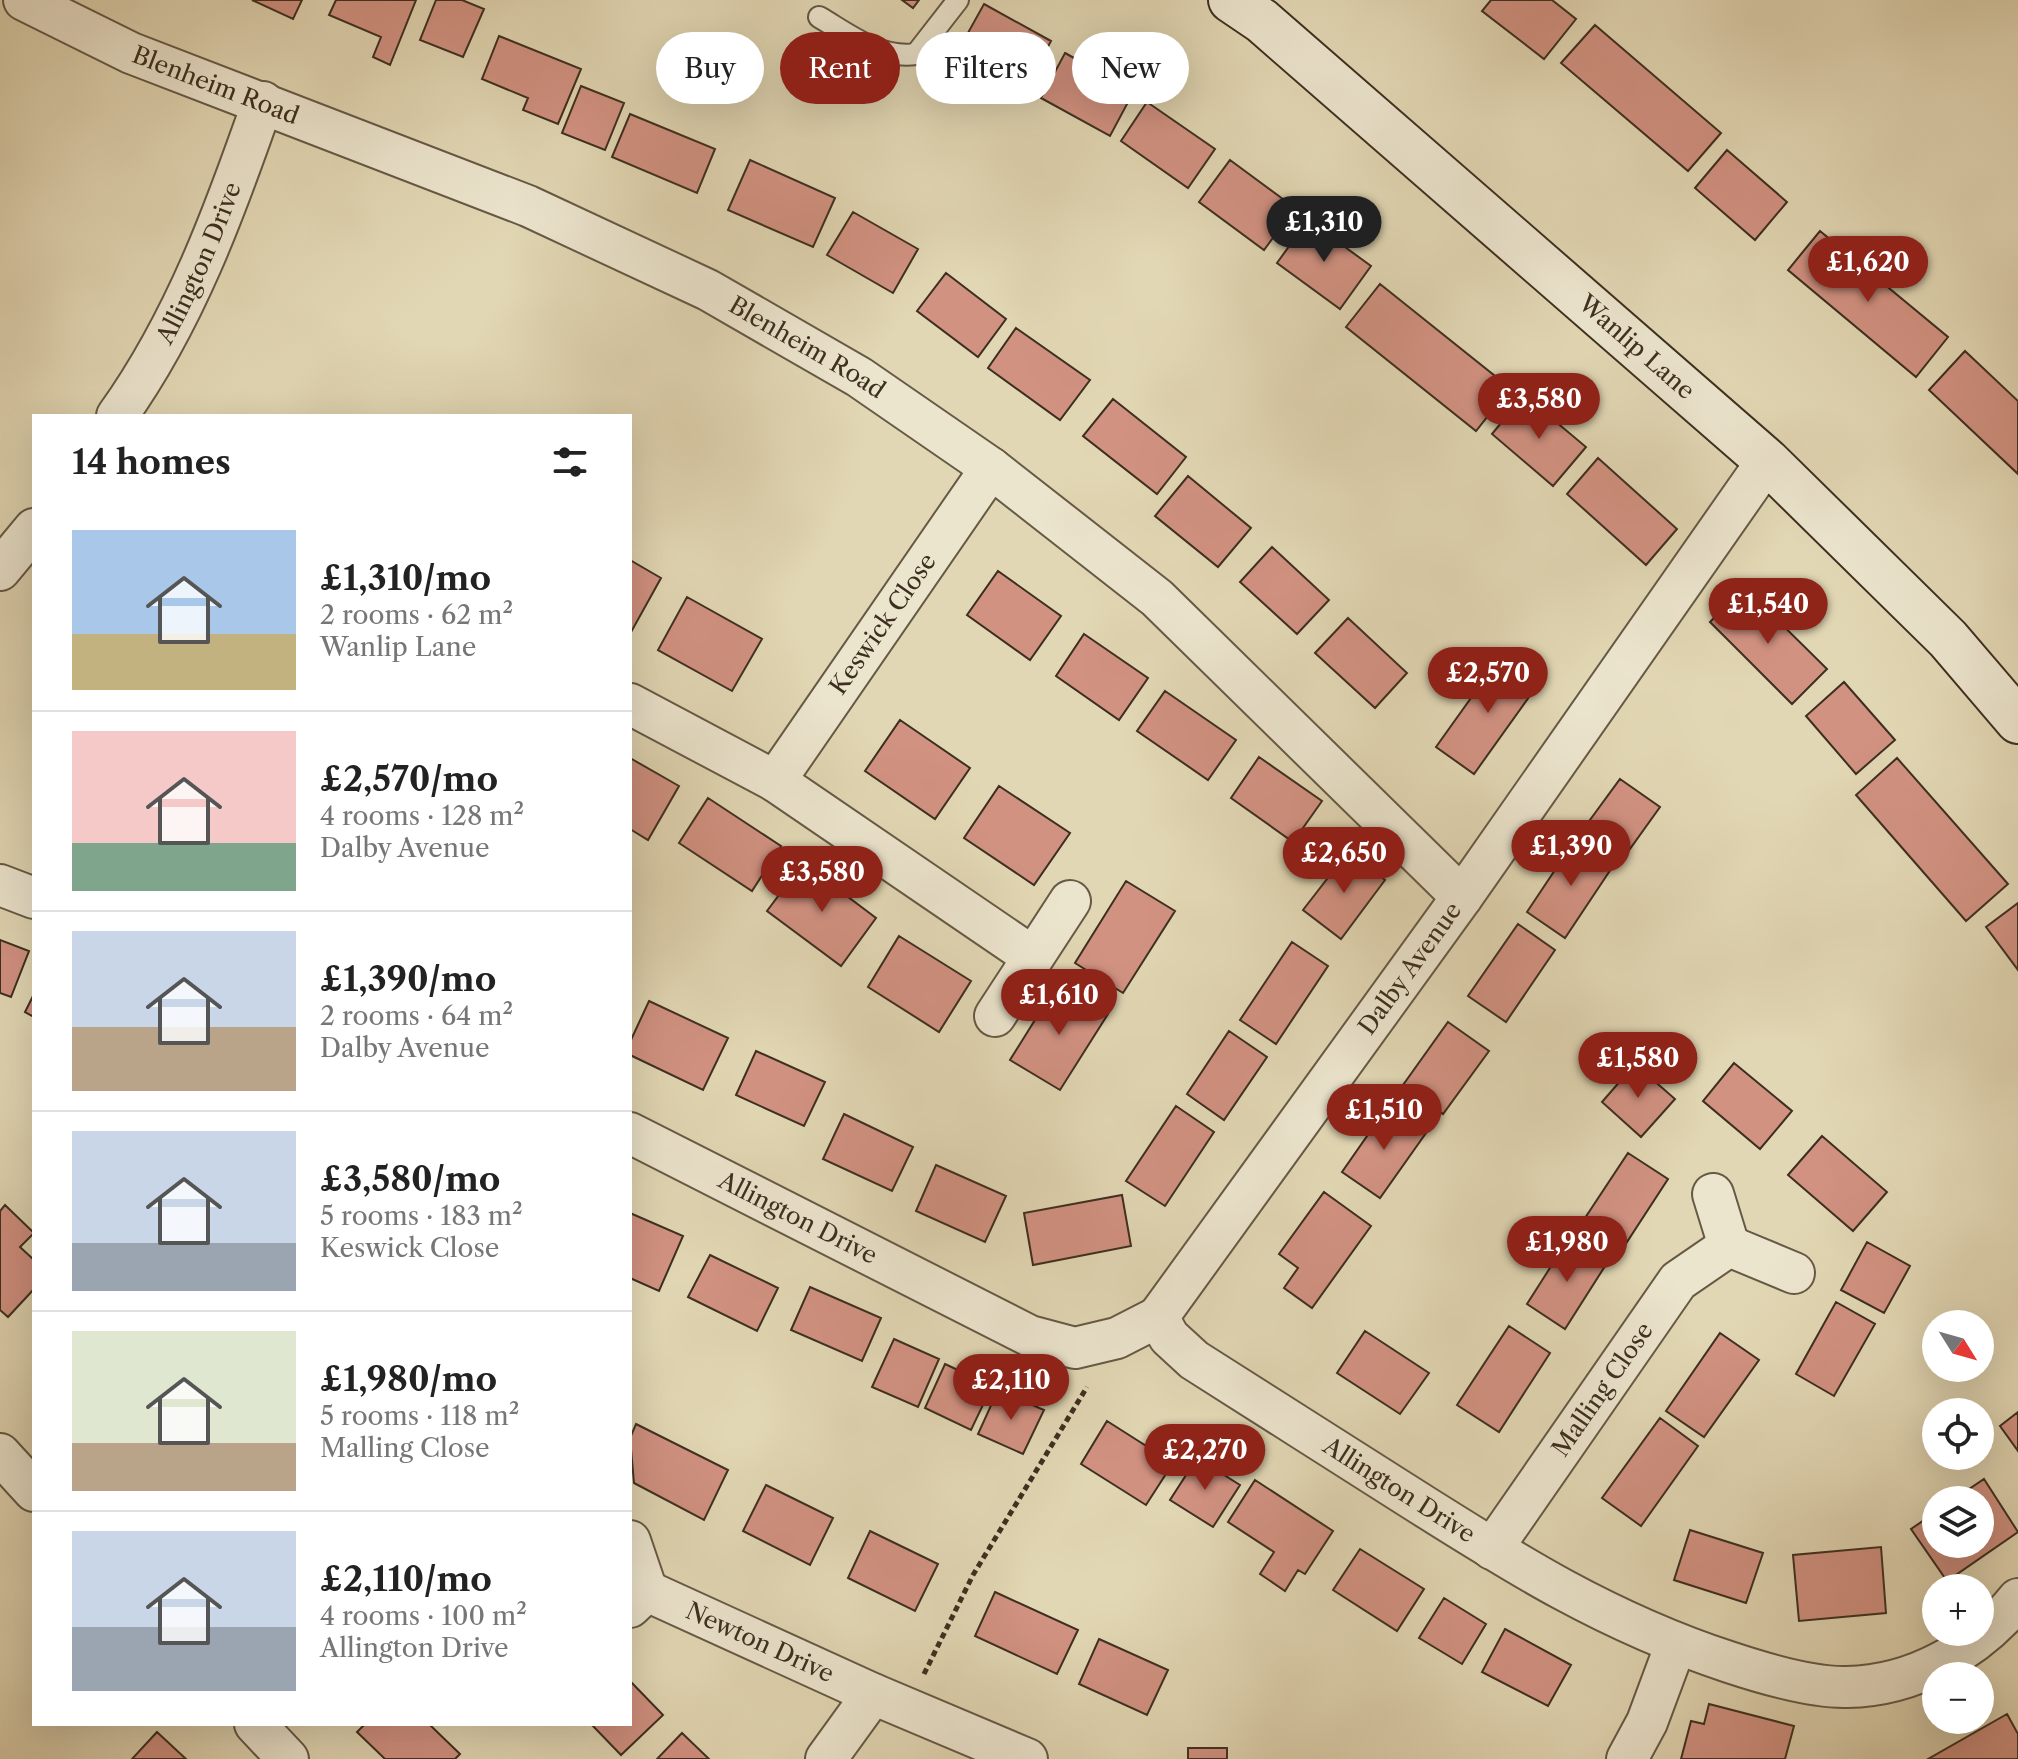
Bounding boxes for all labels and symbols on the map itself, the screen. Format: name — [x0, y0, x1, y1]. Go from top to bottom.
street label: Blenheim Road — [128, 40, 303, 130]
street label: Allington Drive — [149, 178, 247, 350]
pin: £1,310 — [1259, 196, 1389, 264]
pin: £1,620 — [1803, 236, 1933, 304]
street label: Wanlip Lane — [1572, 288, 1701, 405]
street label: Blenheim Road — [724, 290, 891, 405]
pin: £3,580 — [1474, 373, 1604, 441]
street label: Keswick Close — [823, 548, 942, 700]
pin: £1,540 — [1703, 578, 1833, 646]
pin: £2,570 — [1423, 647, 1553, 715]
pin: £1,390 — [1506, 820, 1636, 888]
pin: £2,650 — [1279, 827, 1409, 895]
pin: £3,580 — [757, 846, 887, 914]
street label: Dalby Avenue — [1352, 896, 1467, 1040]
pin: £1,610 — [994, 969, 1124, 1037]
pin: £1,580 — [1573, 1032, 1703, 1100]
pin: £1,510 — [1319, 1084, 1449, 1152]
street label: Allington Drive — [713, 1165, 882, 1270]
pin: £1,980 — [1502, 1216, 1632, 1284]
north arrow — [1922, 1310, 1994, 1382]
street label: Malling Close — [1546, 1317, 1659, 1462]
pin: £2,110 — [946, 1354, 1076, 1422]
pin: £2,270 — [1140, 1424, 1270, 1492]
street label: Allington Drive — [1317, 1430, 1481, 1549]
street label: Newton Drive — [682, 1596, 838, 1688]

